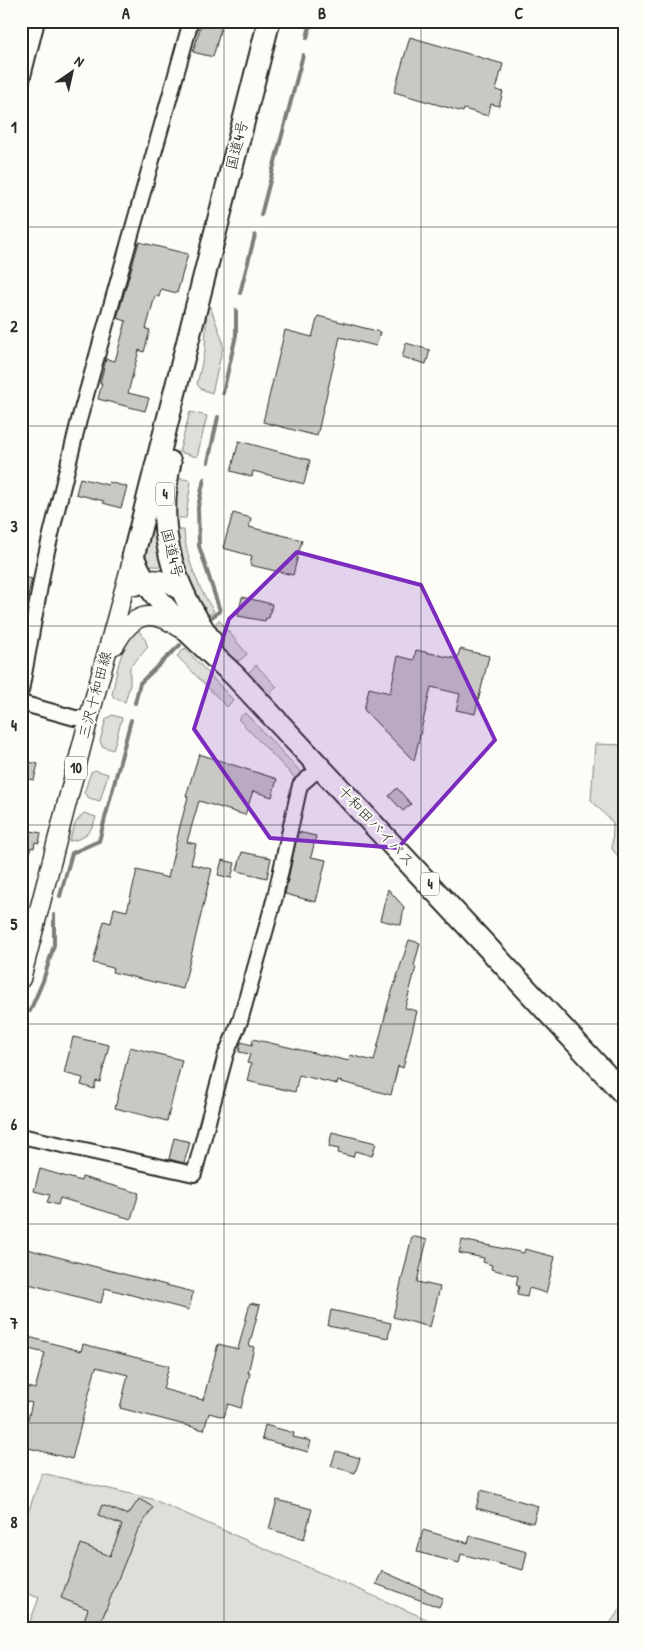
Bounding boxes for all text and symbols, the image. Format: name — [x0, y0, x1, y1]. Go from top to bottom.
text: A — [122, 2, 130, 24]
text: B — [318, 2, 326, 24]
text: C — [515, 2, 524, 24]
north arrow — [48, 48, 98, 98]
text: N — [71, 51, 88, 71]
text: 1 — [11, 116, 17, 138]
street label: 国道4号 — [220, 118, 253, 172]
text: 2 — [10, 315, 18, 337]
road number: 4 — [156, 482, 174, 506]
text: 3 — [10, 515, 18, 537]
street label: 国道4号 — [156, 526, 189, 580]
street label: 三沢十和田線 — [73, 649, 116, 741]
text: 4 — [11, 714, 17, 736]
road number: 10 — [65, 756, 87, 780]
street label: 十和田バイパス — [333, 780, 420, 871]
road number: 4 — [421, 872, 439, 896]
text: 5 — [11, 913, 18, 935]
text: 6 — [11, 1113, 18, 1135]
text: 7 — [9, 1312, 18, 1334]
text: 8 — [11, 1511, 18, 1533]

